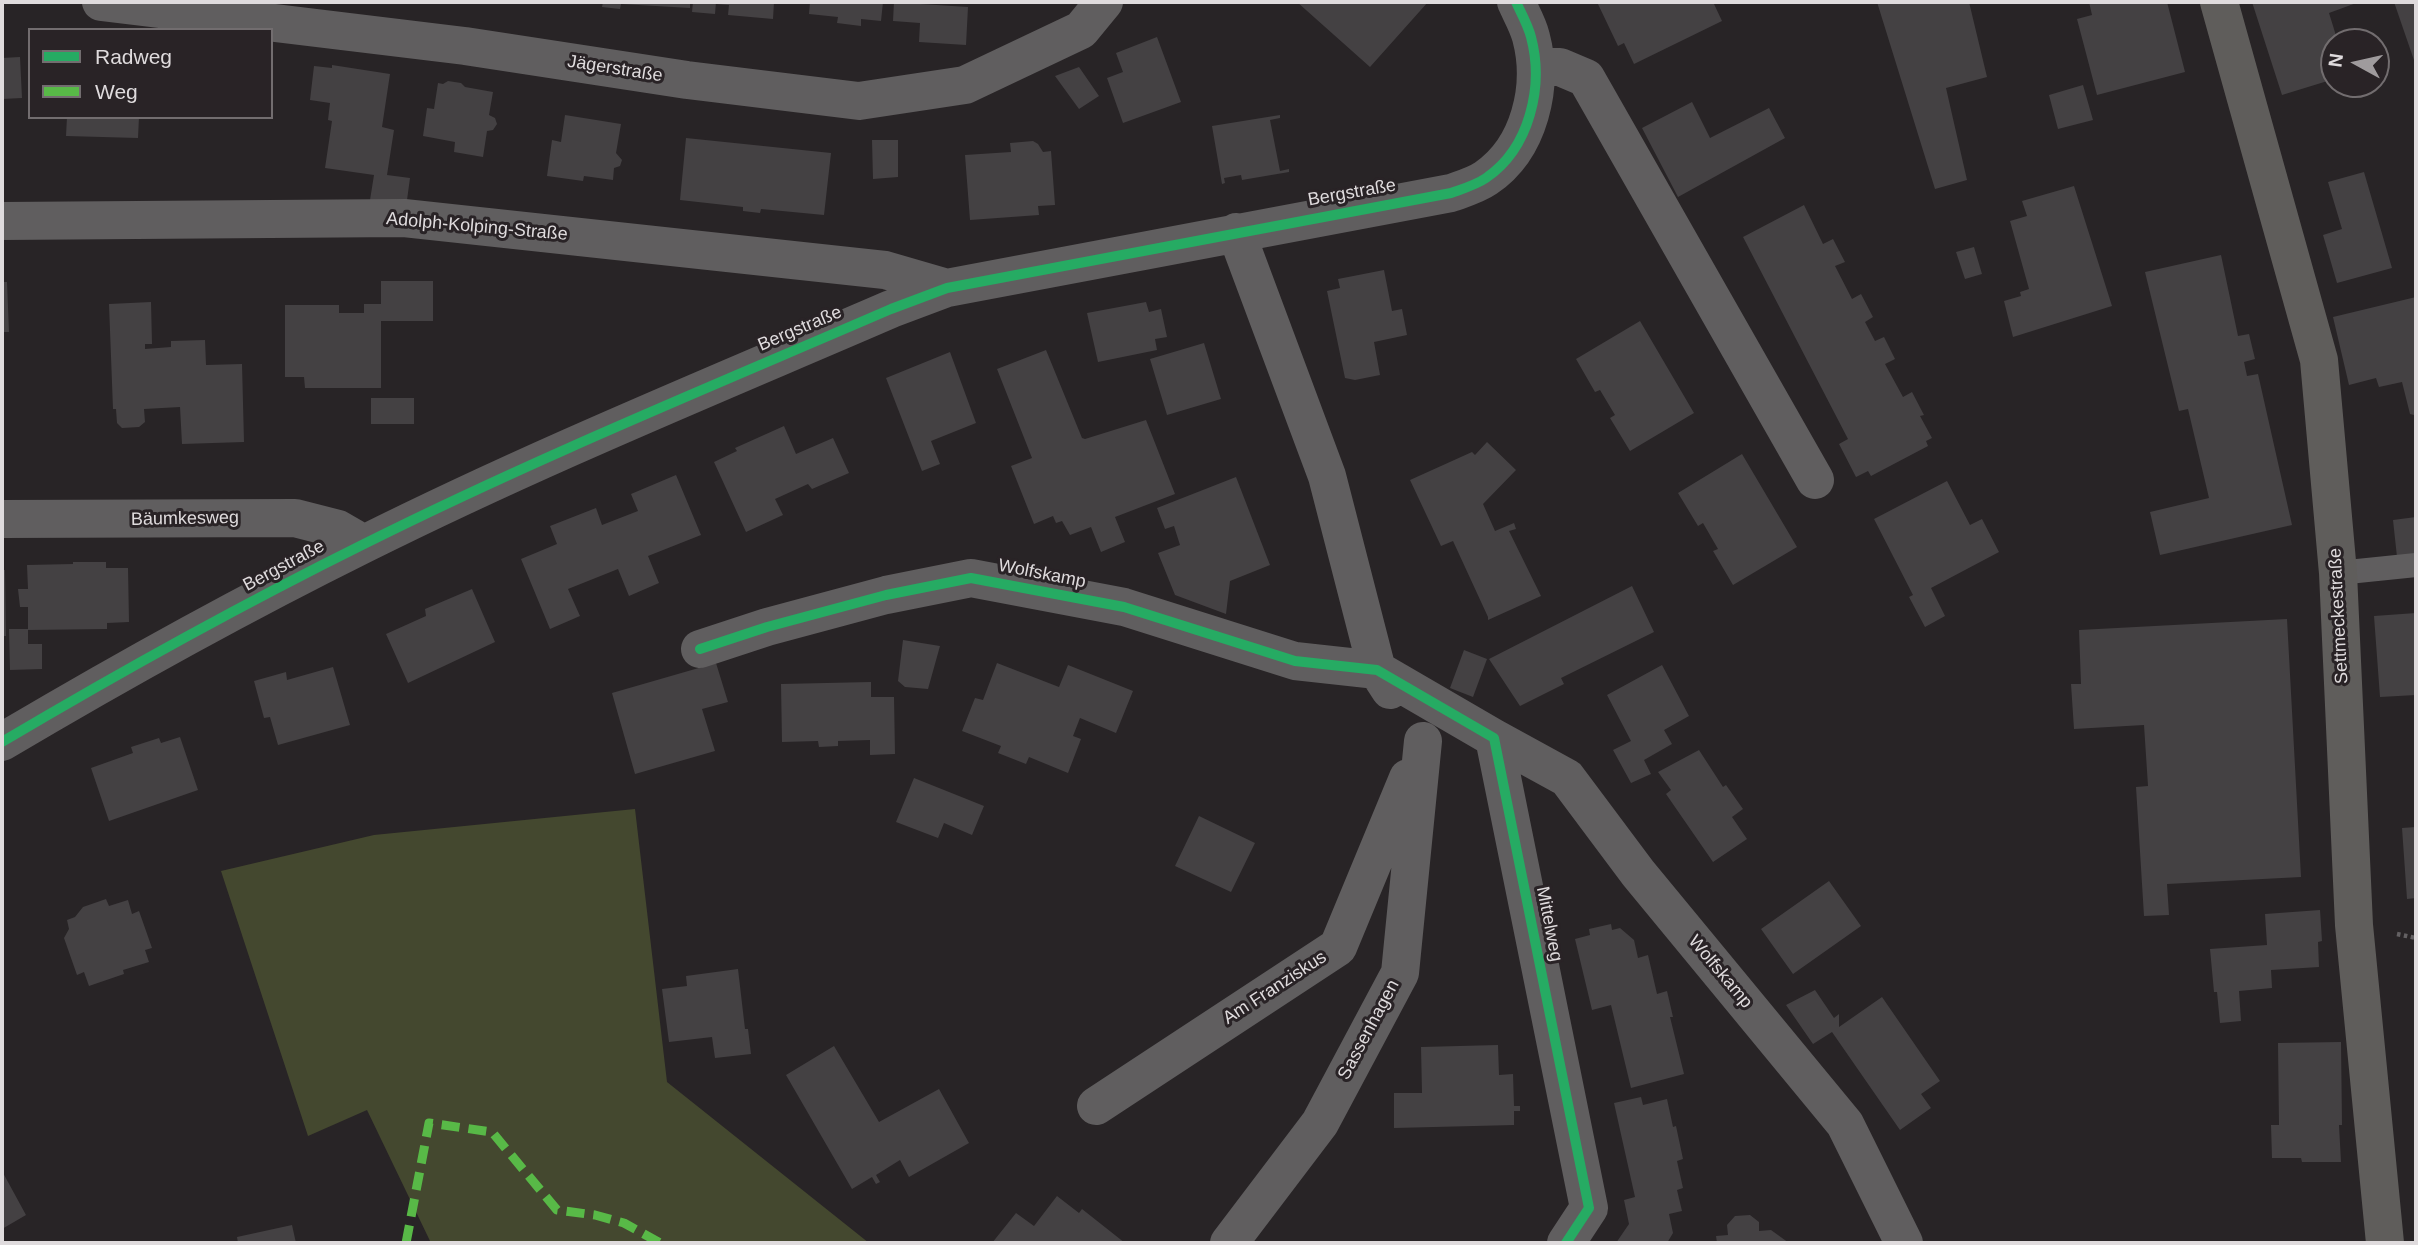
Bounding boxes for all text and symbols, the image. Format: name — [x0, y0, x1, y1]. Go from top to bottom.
legend — [28, 28, 273, 119]
north arrow — [2320, 28, 2390, 98]
text: Radweg — [95, 45, 172, 68]
street label: Jägerstraße — [566, 51, 664, 87]
text: N — [2324, 52, 2347, 69]
text: Weg — [95, 80, 138, 103]
street label: Bergstraße — [1306, 175, 1398, 211]
street label: Adolph-Kolping-Straße — [385, 208, 569, 246]
street label: Bergstraße — [755, 302, 845, 356]
street label: Bäumkesweg — [131, 507, 239, 531]
street label: Bergstraße — [240, 536, 328, 596]
street label: Settmeckestraße — [2325, 548, 2353, 684]
street label: Wolfskamp — [996, 555, 1088, 593]
street label: Mittelweg — [1531, 885, 1567, 963]
street label: Wolfskamp — [1683, 931, 1757, 1013]
street label: Am Franziskus — [1219, 947, 1331, 1029]
street label: Sassenhagen — [1334, 976, 1404, 1084]

